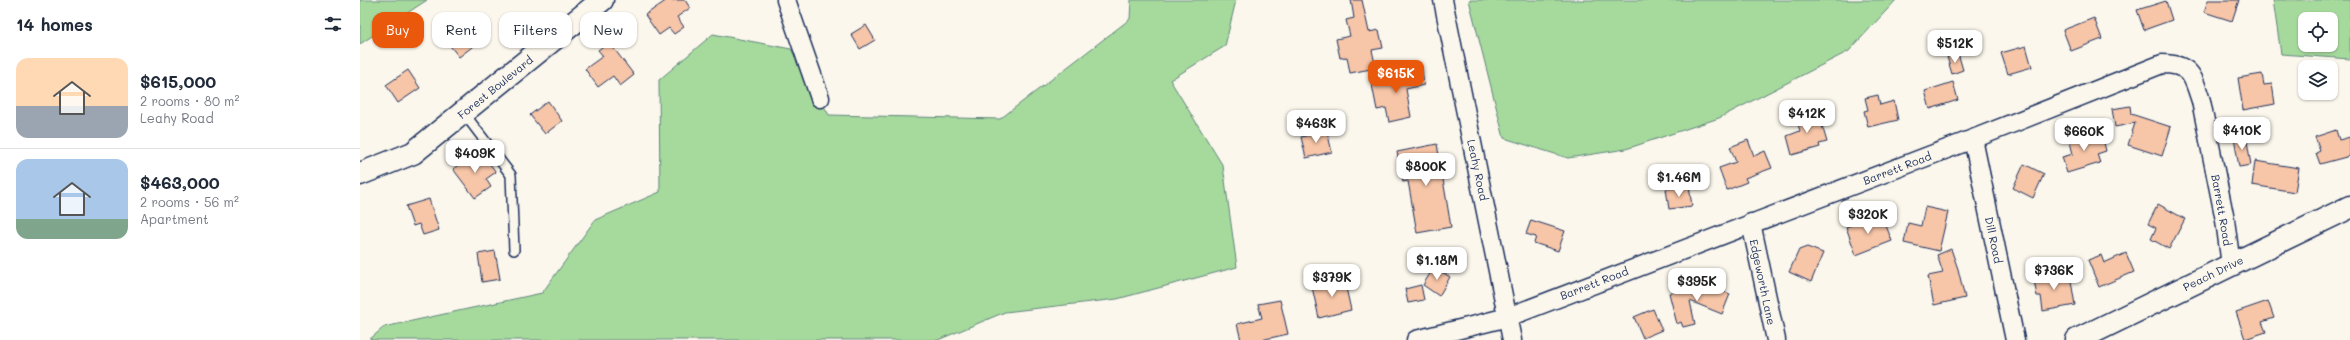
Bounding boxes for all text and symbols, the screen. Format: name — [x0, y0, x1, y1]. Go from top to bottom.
chip: Buy — [372, 12, 424, 48]
chip: Rent — [432, 12, 491, 48]
chip: Filters — [499, 12, 572, 48]
chip: New — [580, 12, 637, 48]
map controls — [2298, 12, 2338, 100]
button: locate — [2298, 12, 2338, 52]
text: 14 homes — [16, 13, 93, 35]
icon: filters — [322, 13, 344, 35]
pin: $512K — [1927, 30, 1983, 64]
text: $512K — [1936, 34, 1974, 51]
street label: Forest Boulevard — [454, 52, 536, 122]
pin: $615K — [1368, 60, 1424, 94]
button: layers — [2298, 60, 2338, 100]
text: $615K — [1377, 64, 1415, 81]
text: $615,000 — [140, 70, 216, 92]
icon: home — [48, 74, 96, 122]
text: 2 rooms · 80 m² — [140, 92, 239, 109]
pin: $412K — [1779, 100, 1835, 134]
text: $412K — [1788, 104, 1826, 121]
text: Leahy Road — [140, 109, 214, 126]
pin: $463K — [1288, 110, 1344, 144]
text: $463K — [1296, 114, 1336, 131]
pin: $410K — [2214, 117, 2270, 151]
pin: $660K — [2056, 118, 2112, 152]
text: $410K — [2223, 121, 2261, 138]
text: $660K — [2064, 122, 2104, 139]
street label: Leahy Road — [1464, 138, 1492, 202]
pin: $409K — [447, 140, 503, 174]
text: $409K — [454, 144, 496, 161]
street label: Barrett Road — [1861, 148, 1933, 188]
pin: $800K — [1398, 153, 1454, 187]
text: $800K — [1405, 157, 1447, 174]
pin: $1.46M — [1646, 164, 1712, 198]
text: $1.46M — [1657, 168, 1701, 185]
text: $463,000 — [140, 171, 220, 193]
street label: Barrett Road — [2208, 173, 2236, 247]
icon: home — [48, 175, 96, 223]
text: 2 rooms · 56 m² — [140, 193, 239, 210]
pin: $320K — [1840, 201, 1896, 235]
text: $320K — [1848, 205, 1888, 222]
text: Apartment — [140, 210, 209, 227]
street label: Dill Road — [1982, 215, 2006, 265]
street label: Edgeworth Lane — [1747, 238, 1779, 326]
pin: $1.18M — [1404, 247, 1470, 281]
text: $1.18M — [1416, 251, 1458, 268]
street label: Peach Drive — [2180, 252, 2246, 294]
pin: $736K — [2026, 257, 2082, 291]
text: $736K — [2034, 261, 2074, 278]
street label: Barrett Road — [1558, 263, 1630, 303]
pin: $379K — [1304, 264, 1360, 298]
text: $379K — [1312, 268, 1352, 285]
pin: $395K — [1669, 268, 1725, 302]
text: $395K — [1677, 272, 1717, 289]

